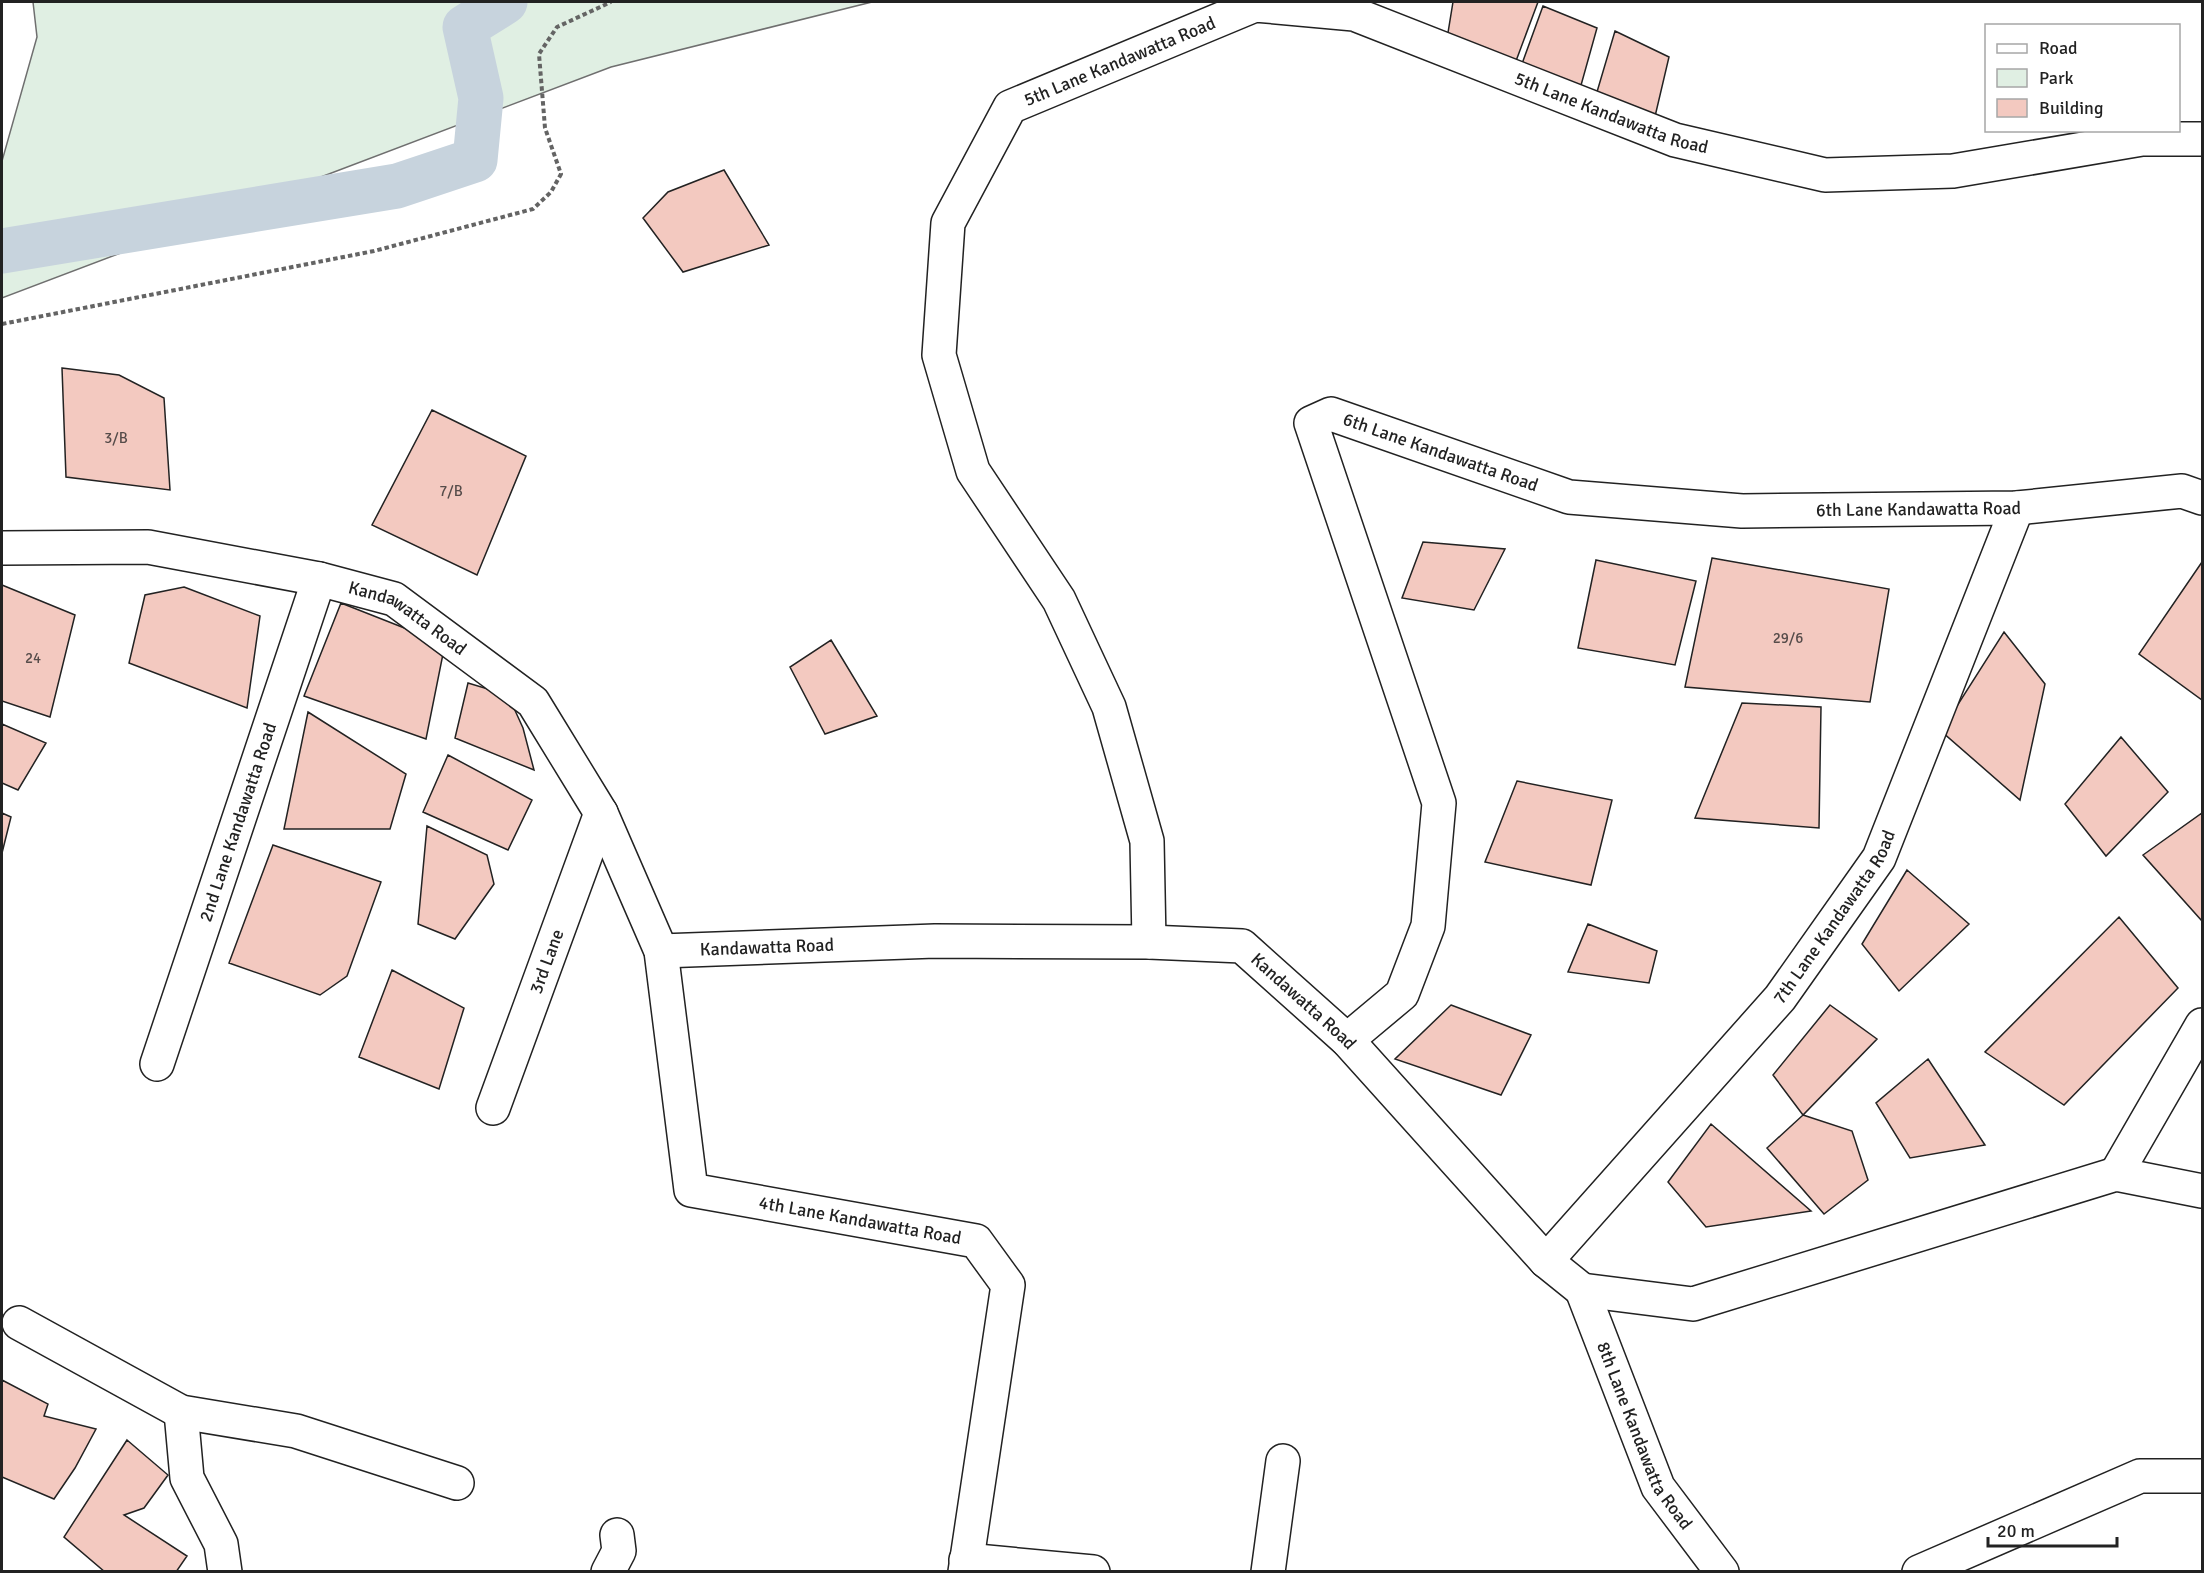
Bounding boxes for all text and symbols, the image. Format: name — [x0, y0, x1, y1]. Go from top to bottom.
street label: 5th Lane Kandawatta Road — [1021, 12, 1219, 111]
legend — [1985, 24, 2180, 132]
text: Road — [2039, 37, 2078, 59]
street label: 5th Lane Kandawatta Road — [1511, 67, 1710, 158]
text: Park — [2039, 67, 2074, 89]
text: Building — [2039, 97, 2103, 119]
street label: 6th Lane Kandawatta Road — [1340, 408, 1541, 496]
house number: 3/B — [104, 429, 128, 447]
house number: 7/B — [439, 482, 463, 500]
street label: 6th Lane Kandawatta Road — [1816, 497, 2021, 521]
street label: Kandawatta Road — [346, 576, 471, 660]
house number: 29/6 — [1773, 629, 1803, 647]
house number: 24 — [25, 649, 41, 667]
street label: 2nd Lane Kandawatta Road — [194, 720, 281, 924]
street label: 7th Lane Kandawatta Road — [1768, 827, 1900, 1008]
street label: 3rd Lane — [525, 926, 568, 997]
street label: Kandawatta Road — [699, 934, 834, 961]
street label: Kandawatta Road — [1246, 948, 1361, 1054]
street label: 4th Lane Kandawatta Road — [757, 1191, 963, 1249]
street label: 8th Lane Kandawatta Road — [1592, 1339, 1697, 1534]
scale bar — [1988, 1510, 2117, 1548]
text: 20 m — [1997, 1520, 2035, 1542]

